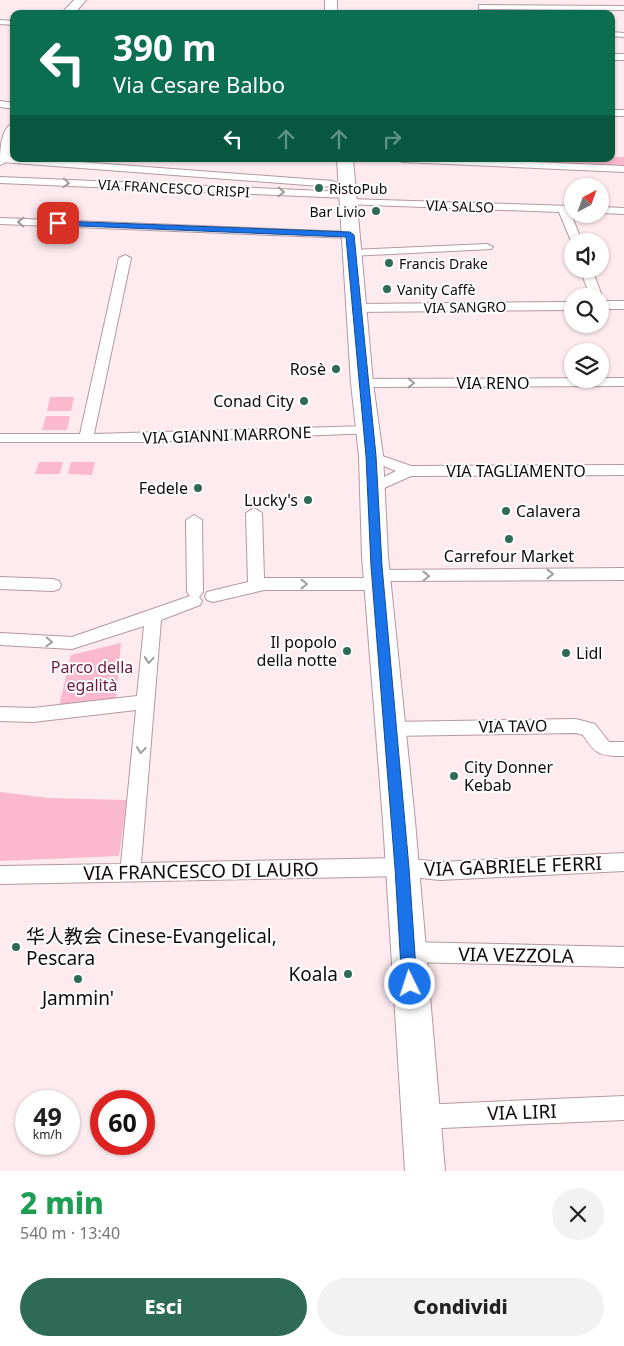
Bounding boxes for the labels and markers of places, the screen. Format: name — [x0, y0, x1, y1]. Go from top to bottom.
place label: RistoPub — [329, 179, 387, 198]
marker: RistoPub — [313, 182, 325, 194]
pin — [37, 202, 79, 244]
place label: Bar Livio — [309, 202, 366, 221]
marker: Bar Livio — [370, 205, 382, 217]
place label: Francis Drake — [399, 254, 488, 273]
marker: Francis Drake — [383, 257, 395, 269]
place label: Vanity Caffè — [397, 280, 475, 299]
marker: Vanity Caffè — [381, 283, 393, 295]
place label: Rosè — [290, 358, 326, 380]
marker: Rosè — [330, 363, 342, 375]
place label: Conad City — [213, 390, 295, 412]
marker: Conad City — [298, 395, 310, 407]
place label: Fedele — [139, 477, 188, 499]
marker: Fedele — [192, 482, 204, 494]
place label: Lucky's — [244, 489, 298, 511]
marker: Lucky's — [302, 494, 314, 506]
place label: Calavera — [516, 500, 581, 522]
marker: Calavera — [500, 505, 512, 517]
marker: Carrefour Market — [503, 533, 515, 545]
place label: Carrefour Market — [444, 545, 574, 567]
place label: Il popolo della notte — [257, 631, 337, 671]
place label: Lidl — [576, 642, 602, 664]
marker: Il popolo della notte — [341, 645, 353, 657]
marker: Lidl — [560, 647, 572, 659]
place label: City Donner Kebab — [464, 756, 553, 796]
marker: City Donner Kebab — [448, 770, 460, 782]
place label: 华人教会 Cinese-Evangelical, Pescara — [26, 923, 277, 971]
marker: 华人教会 Cinese-Evangelical, Pescara — [10, 941, 22, 953]
place label: Koala — [289, 961, 338, 987]
marker: Koala — [342, 968, 354, 980]
marker: Jammin' — [72, 973, 84, 985]
place label: Jammin' — [40, 985, 114, 1011]

